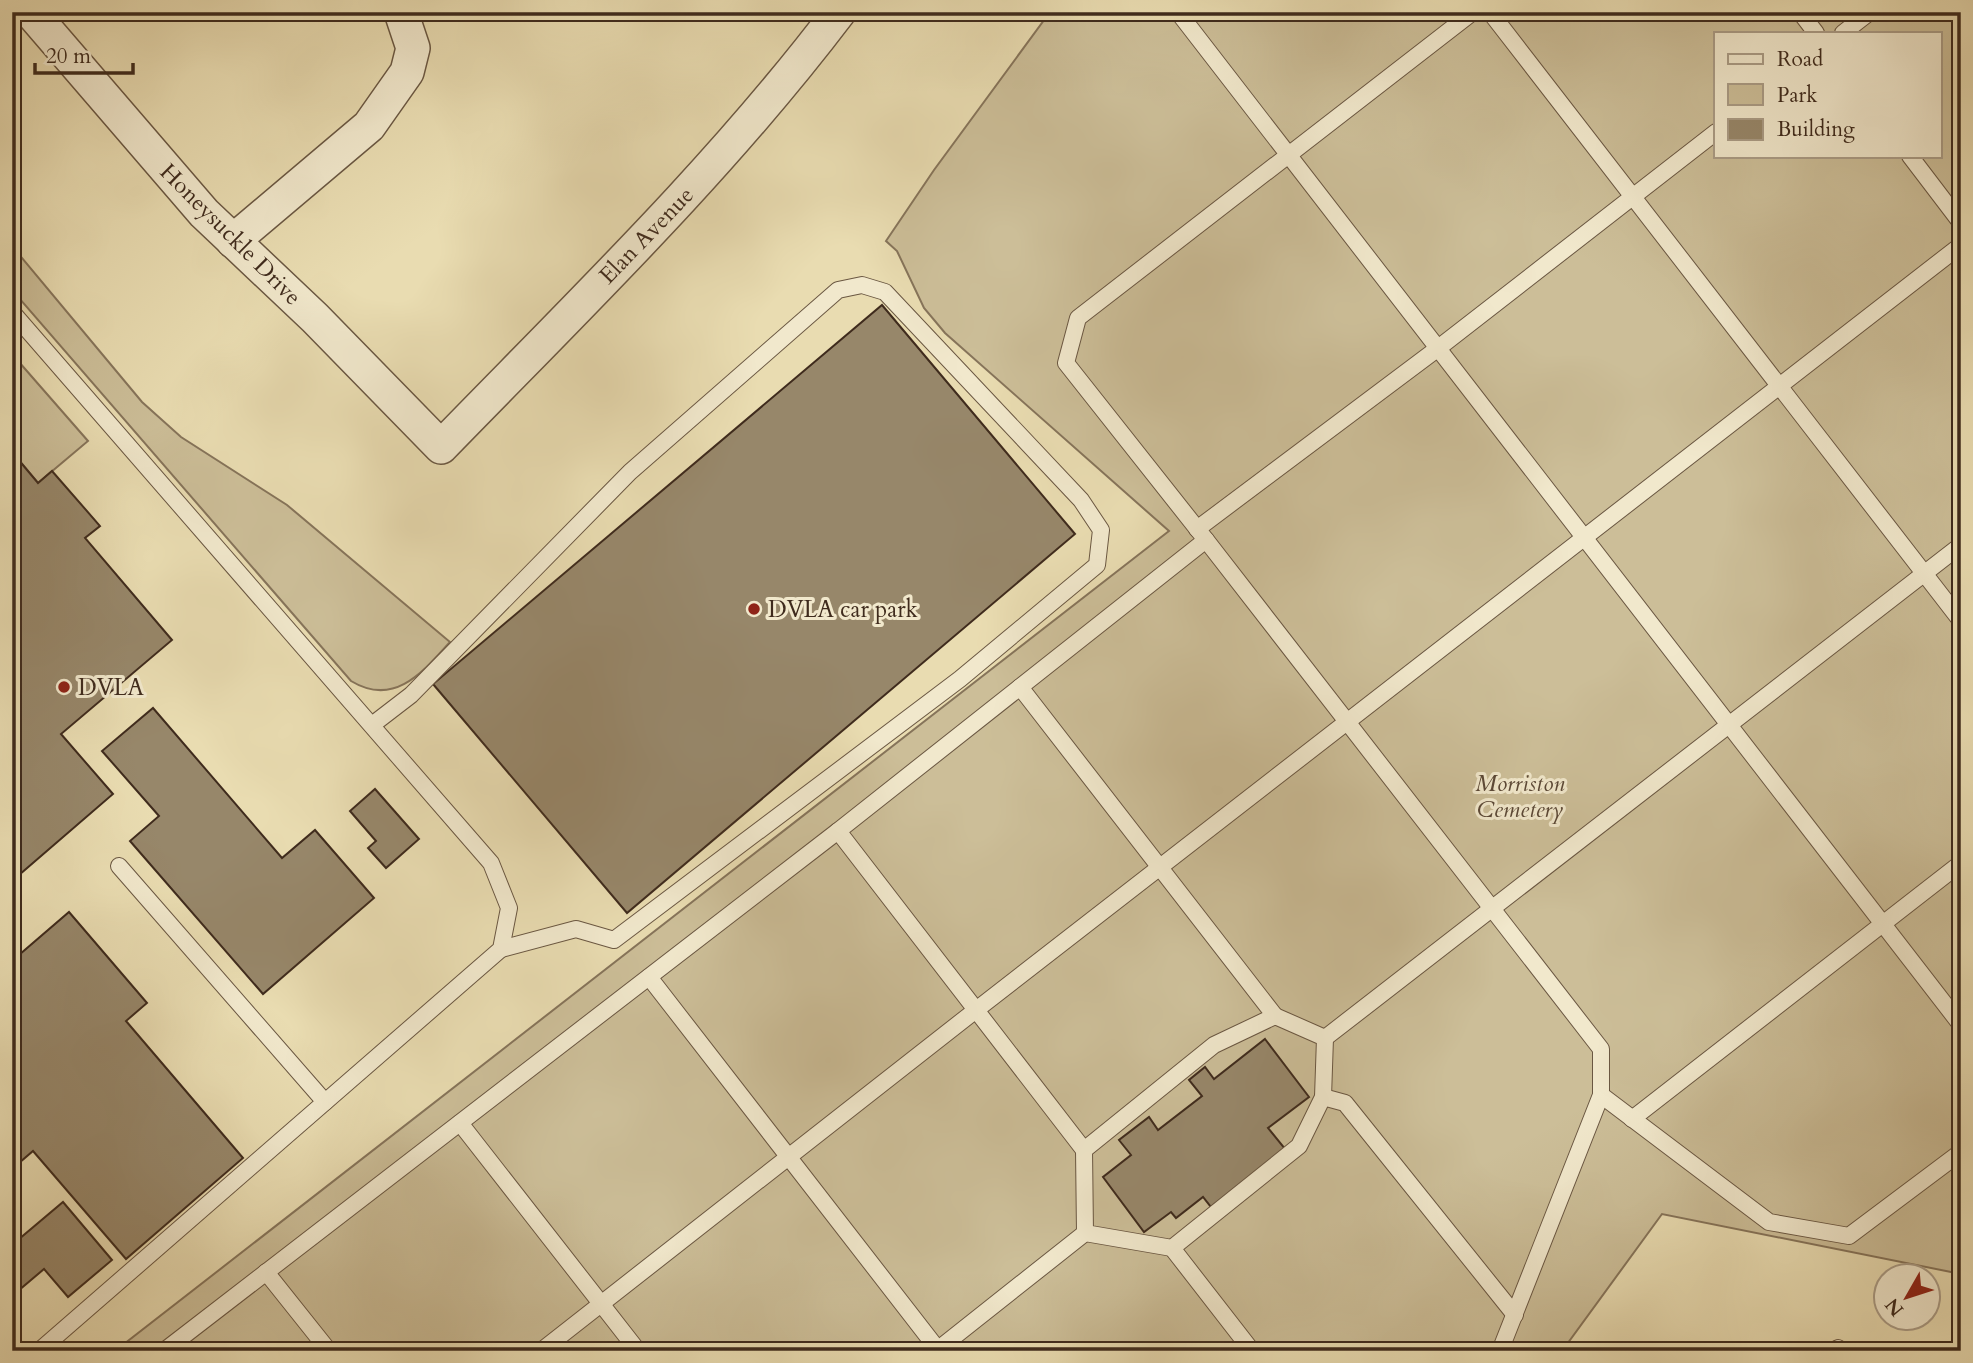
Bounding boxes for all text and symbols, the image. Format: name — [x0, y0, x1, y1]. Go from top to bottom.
scale bar — [35, 32, 133, 76]
legend — [1714, 32, 1941, 158]
text: 20 m — [46, 42, 91, 71]
text: Road — [1777, 45, 1823, 74]
text: Park — [1777, 81, 1818, 110]
text: Building — [1777, 115, 1855, 144]
street label: Honeysuckle Drive — [153, 157, 308, 312]
street label: Elan Avenue — [592, 180, 701, 291]
place label: DVLA car park — [768, 594, 919, 625]
marker: DVLA car park — [746, 601, 762, 617]
place label: DVLA — [78, 672, 145, 703]
marker: DVLA — [56, 679, 72, 695]
park label: Morriston Cemetery — [1475, 768, 1565, 825]
north arrow — [1871, 1262, 1941, 1332]
text: N — [1879, 1292, 1910, 1322]

